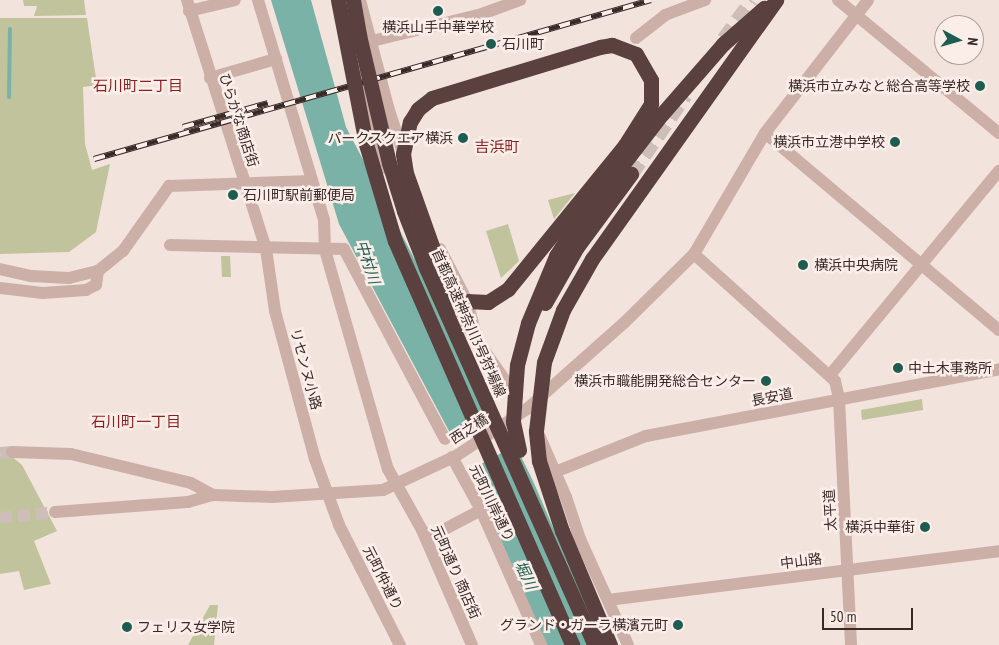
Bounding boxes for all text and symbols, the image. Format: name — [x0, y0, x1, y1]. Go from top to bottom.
marker: 横浜山手中華学校 — [432, 5, 444, 17]
north arrow — [934, 15, 984, 65]
place label: 横浜山手中華学校 — [382, 19, 494, 35]
place label: 石川町 — [502, 36, 544, 52]
marker: 石川町 — [484, 37, 498, 51]
text: N — [964, 37, 982, 46]
street label: ひらがな商店街 — [216, 71, 262, 169]
district label: 石川町二丁目 — [93, 77, 183, 95]
place label: 横浜市立みなと総合高等学校 — [788, 78, 970, 94]
marker: 横浜市立みなと総合高等学校 — [974, 80, 986, 92]
place label: パークスクエア横浜 — [327, 130, 453, 146]
marker: パークスクエア横浜 — [457, 132, 469, 144]
place label: 横浜市立港中学校 — [773, 134, 885, 150]
marker: 横浜市立港中学校 — [889, 136, 901, 148]
district label: 吉浜町 — [475, 138, 519, 156]
place label: 石川町駅前郵便局 — [243, 187, 355, 203]
marker: 石川町駅前郵便局 — [227, 189, 239, 201]
water label: 中村川 — [352, 238, 384, 286]
street label: 首都高速神奈川3号狩場線 — [429, 246, 509, 400]
place label: 横浜中央病院 — [814, 257, 898, 273]
marker: 横浜中央病院 — [796, 258, 810, 272]
street label: リセンヌ小路 — [287, 326, 325, 412]
place label: 中土木事務所 — [908, 360, 992, 376]
marker: 中土木事務所 — [892, 362, 904, 374]
place label: 横浜市職能開発総合センター — [574, 373, 756, 389]
marker: 横浜市職能開発総合センター — [760, 375, 772, 387]
street label: 長安道 — [750, 385, 794, 409]
street label: 西之橋 — [447, 411, 491, 447]
district label: 石川町一丁目 — [91, 413, 181, 431]
street label: 元町川岸通り — [466, 462, 518, 544]
street label: 太平道 — [821, 489, 839, 531]
place label: 横浜中華街 — [845, 519, 915, 535]
marker: 横浜中華街 — [919, 521, 931, 533]
street label: 元町通り 商店街 — [428, 522, 484, 622]
street label: 元町仲通り — [360, 543, 406, 613]
street label: 中山路 — [779, 550, 823, 572]
water label: 堀川 — [512, 558, 540, 592]
scale bar — [824, 598, 915, 630]
text: 50 m — [830, 607, 856, 626]
place label: グランド・ガーラ横濱元町 — [500, 617, 668, 633]
place label: フェリス女学院 — [137, 619, 235, 635]
marker: グランド・ガーラ横濱元町 — [672, 619, 684, 631]
marker: フェリス女学院 — [121, 621, 133, 633]

